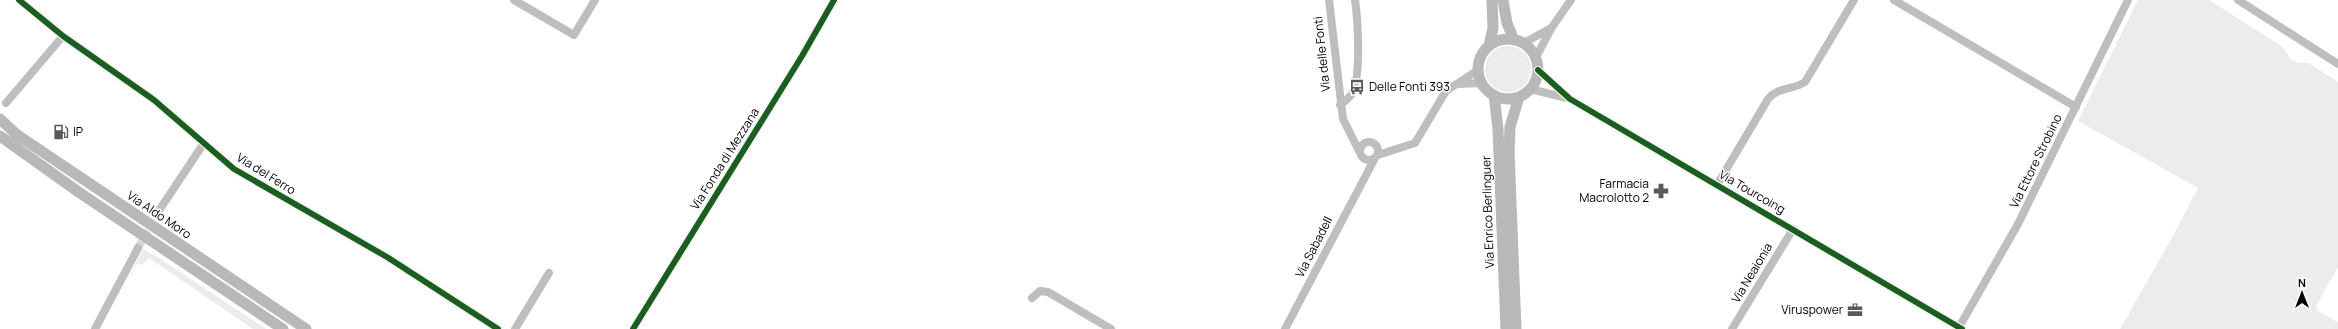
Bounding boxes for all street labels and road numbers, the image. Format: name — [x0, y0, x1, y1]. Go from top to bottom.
street label: Via delle Fonti — [1309, 16, 1334, 93]
street label: Via Fonda di Mezzana — [686, 104, 763, 213]
street label: Via Ettore Strobino — [2005, 111, 2066, 211]
street label: Via del Ferro — [233, 149, 299, 198]
street label: Via Enrico Berlinguer — [1477, 155, 1498, 269]
street label: Via Tourcoing — [1716, 166, 1789, 217]
street label: Via Aldo Moro — [124, 187, 195, 242]
street label: Via Sabadell — [1291, 213, 1336, 280]
street label: Via Neaionia — [1727, 240, 1776, 306]

